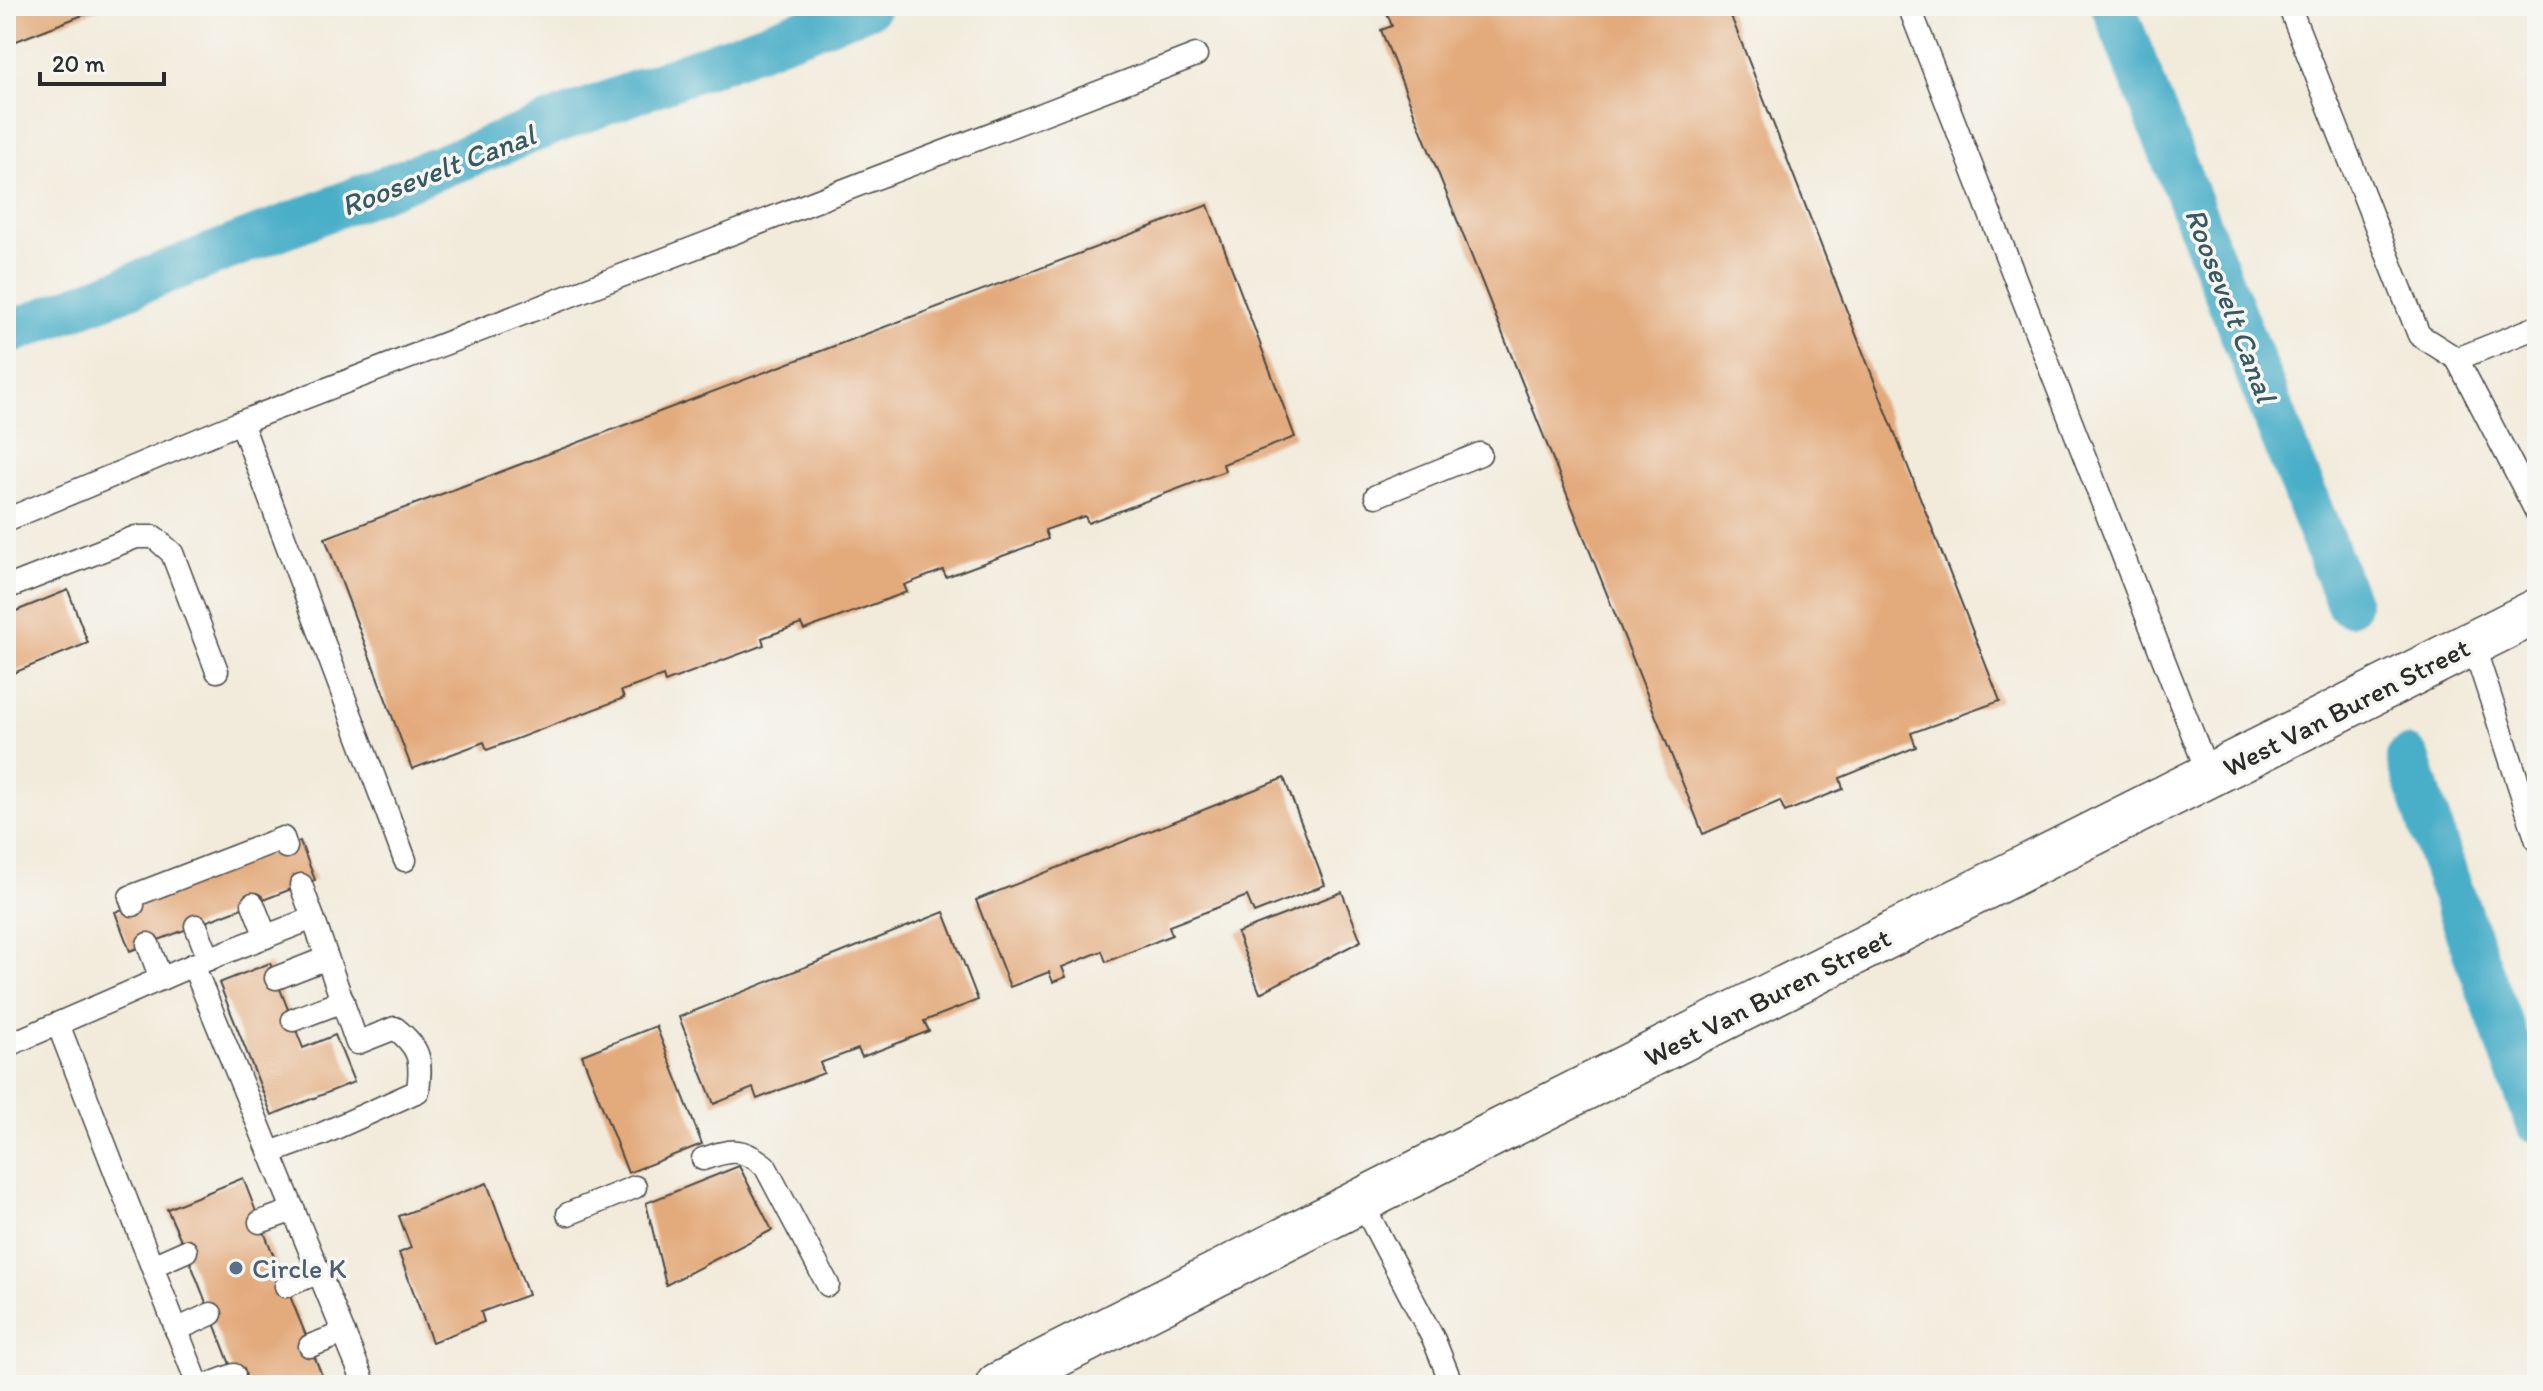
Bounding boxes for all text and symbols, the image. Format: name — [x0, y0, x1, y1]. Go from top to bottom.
scale bar — [40, 36, 164, 86]
text: 20 m — [52, 49, 105, 78]
water label: Roosevelt Canal — [336, 115, 543, 224]
water label: Roosevelt Canal — [2177, 203, 2286, 410]
street label: West Van Buren Street — [2217, 630, 2475, 784]
street label: West Van Buren Street — [1638, 920, 1896, 1074]
place label: Circle K — [252, 1251, 347, 1285]
marker: Circle K — [227, 1259, 245, 1277]

